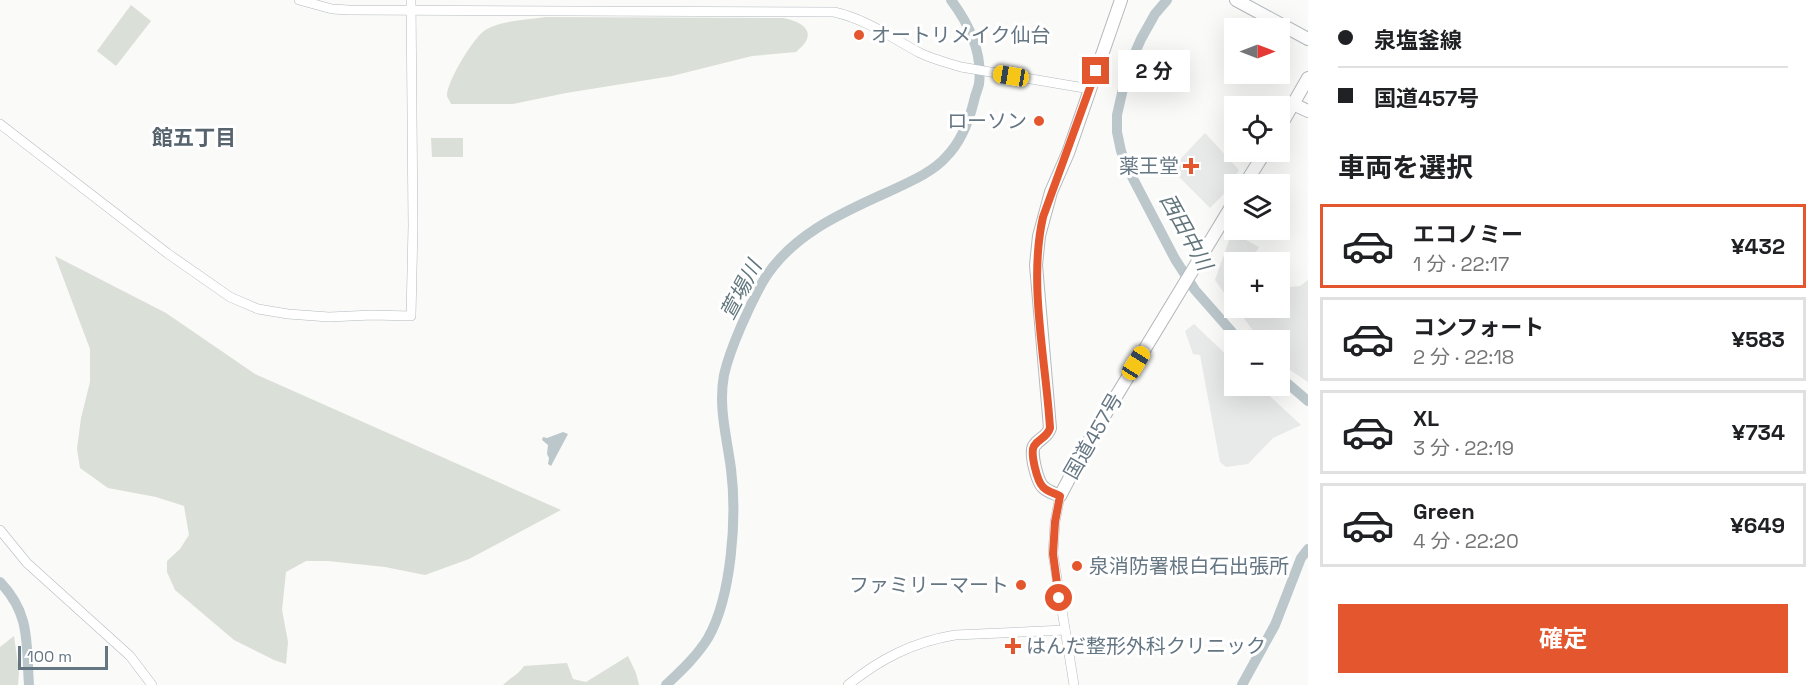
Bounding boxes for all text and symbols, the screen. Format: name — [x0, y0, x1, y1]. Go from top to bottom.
north arrow — [1224, 18, 1290, 84]
map controls — [1224, 18, 1290, 396]
place label: オートリメイク仙台 — [871, 22, 1051, 48]
text: 泉塩釜線 — [1374, 26, 1462, 54]
marker: オートリメイク仙台 — [852, 28, 866, 42]
callout: 2 分 — [1117, 50, 1189, 92]
route end — [1082, 57, 1109, 84]
text: 2 分 — [1136, 58, 1172, 84]
car — [992, 64, 1030, 88]
text: 国道457号 — [1374, 84, 1479, 112]
button: locate — [1224, 96, 1290, 162]
place label: ローソン — [947, 108, 1027, 134]
marker: ローソン — [1032, 114, 1046, 128]
district label: 館五丁目 — [152, 124, 236, 151]
text: 車両を選択 — [1338, 150, 1473, 185]
place label: 薬王堂 — [1119, 153, 1179, 179]
marker: 薬王堂 — [1184, 159, 1198, 173]
button: layers — [1224, 174, 1290, 240]
water label: 西田中川 — [1154, 188, 1220, 277]
icon: car — [1341, 219, 1395, 273]
text: エコノミー — [1413, 220, 1523, 248]
text: ¥432 — [1731, 232, 1785, 260]
text: 1 分 · 22:17 — [1413, 251, 1509, 277]
button: + — [1224, 252, 1290, 318]
water label: 萱場川 — [714, 254, 768, 324]
icon: car — [1341, 312, 1395, 366]
text: コンフォート — [1413, 313, 1544, 341]
text: ¥583 — [1732, 325, 1785, 353]
button: − — [1224, 330, 1290, 396]
car — [1119, 343, 1153, 383]
text: 2 分 · 22:18 — [1413, 344, 1514, 370]
street label: 国道457号 — [1058, 388, 1128, 484]
text: XL — [1413, 404, 1439, 432]
icon: car — [1341, 405, 1395, 459]
text: ¥734 — [1732, 418, 1785, 446]
text: 3 分 · 22:19 — [1413, 435, 1514, 461]
text: Green — [1413, 497, 1475, 525]
icon: car — [1341, 498, 1395, 552]
text: ¥649 — [1730, 511, 1785, 539]
text: 4 分 · 22:20 — [1413, 528, 1519, 554]
place label: 泉消防署根白石出張所 — [1089, 553, 1289, 579]
marker: 泉消防署根白石出張所 — [1070, 559, 1084, 573]
place label: ファミリーマート — [849, 572, 1009, 598]
marker: ファミリーマート — [1014, 578, 1028, 592]
route start — [1045, 584, 1072, 611]
button: 確定 — [1338, 604, 1788, 673]
place label: はんだ整形外科クリニック — [1026, 633, 1266, 659]
marker: はんだ整形外科クリニック — [1004, 637, 1022, 655]
scale bar — [18, 643, 108, 670]
text: 100 m — [27, 646, 72, 667]

